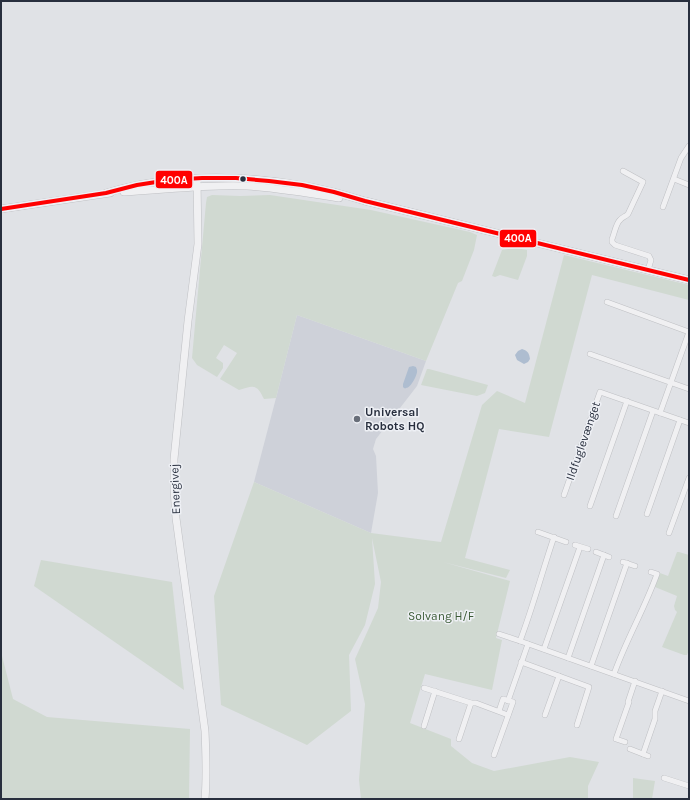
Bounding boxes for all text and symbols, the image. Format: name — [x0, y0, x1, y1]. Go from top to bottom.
line badge: 400A — [155, 170, 193, 189]
text: 400A — [160, 174, 188, 187]
unlabelled marker — [238, 174, 248, 184]
line badge: 400A — [499, 229, 537, 248]
text: 400A — [504, 232, 532, 245]
street label: Ildfuglevænget — [563, 399, 603, 482]
place label: Universal Robots HQ — [365, 405, 424, 433]
marker: Universal Robots HQ — [352, 414, 362, 424]
street label: Energivej — [167, 463, 183, 515]
park label: Solvang H/F — [408, 609, 474, 623]

